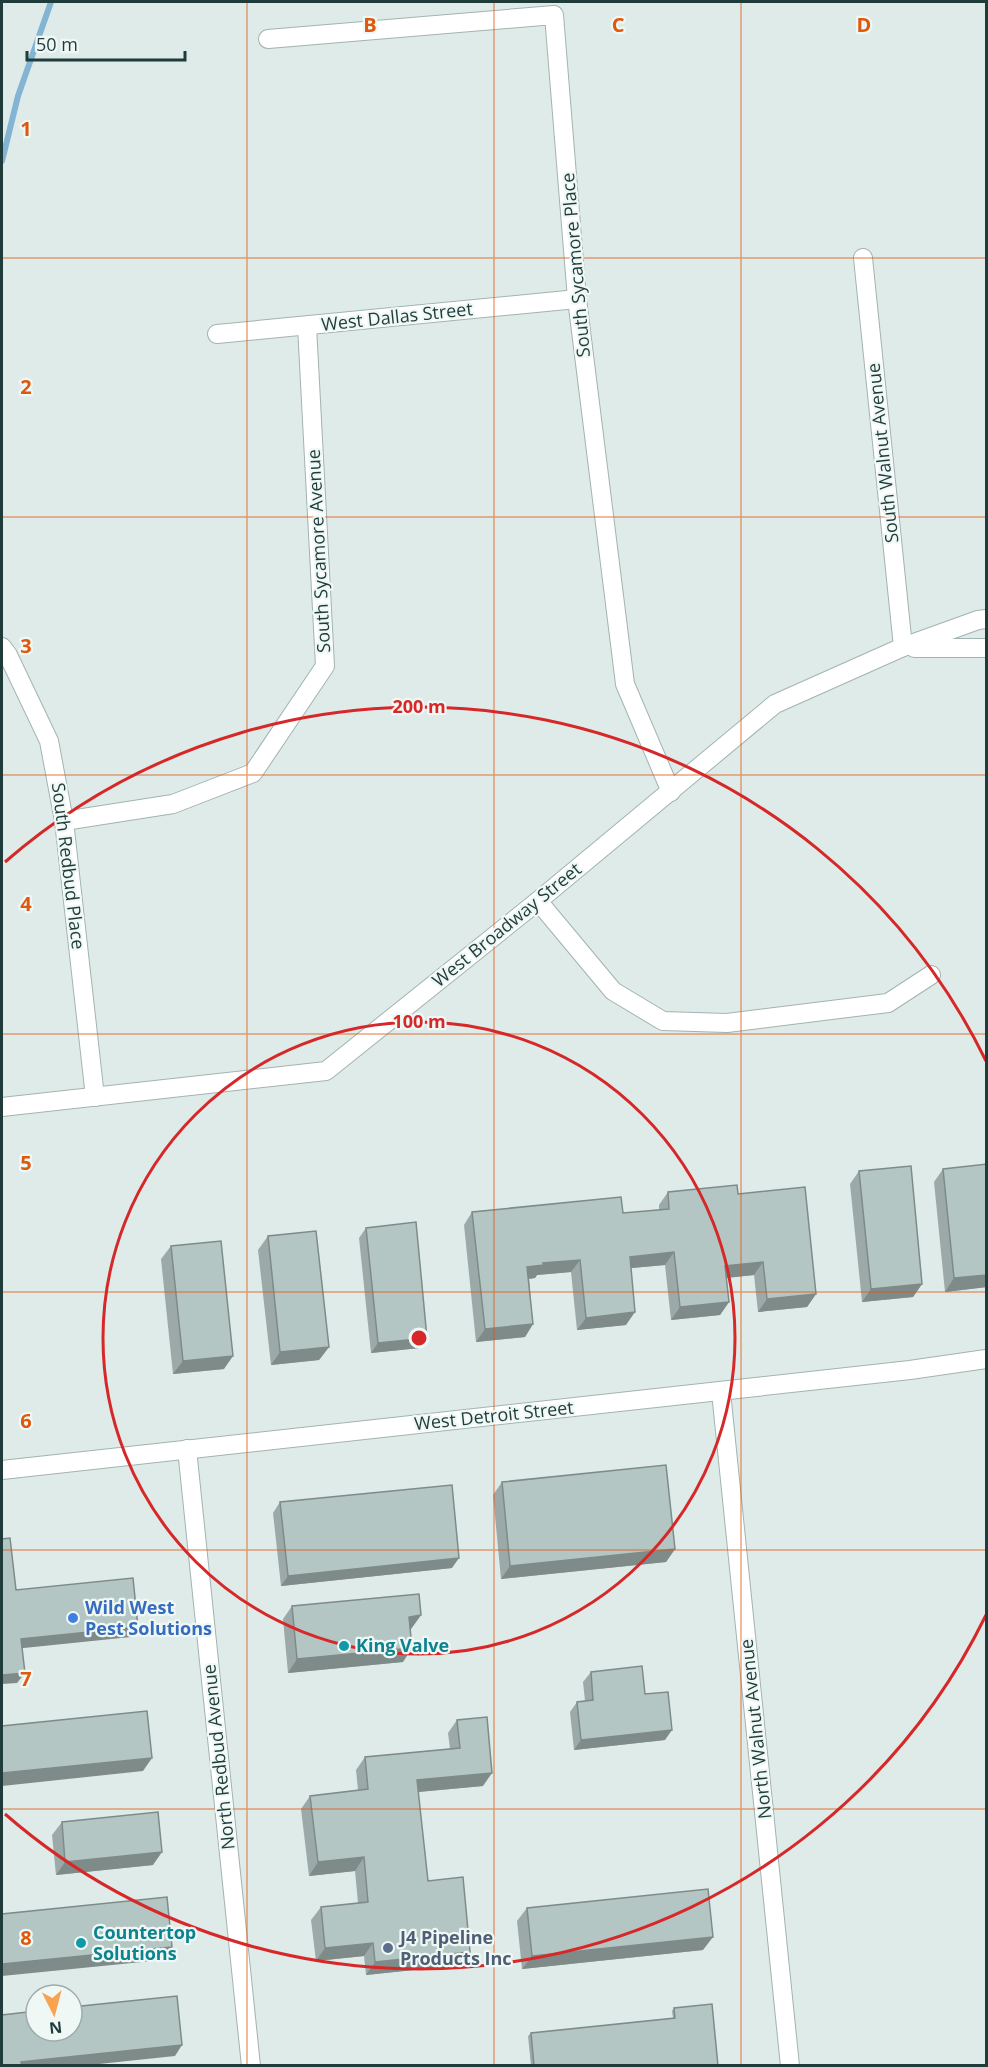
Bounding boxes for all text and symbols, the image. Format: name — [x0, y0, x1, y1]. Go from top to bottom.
text: B — [363, 11, 377, 38]
text: C — [612, 11, 625, 38]
text: D — [857, 11, 871, 38]
scale bar — [27, 24, 184, 62]
text: 50 m — [36, 32, 78, 56]
text: 1 — [20, 115, 32, 142]
street label: South Sycamore Place — [555, 172, 595, 358]
street label: West Dallas Street — [320, 296, 474, 336]
street label: South Walnut Avenue — [861, 362, 903, 544]
text: 2 — [20, 373, 32, 400]
street label: South Sycamore Avenue — [301, 449, 335, 653]
text: 3 — [20, 632, 32, 659]
text: 200 m — [392, 694, 446, 718]
street label: South Redbud Place — [47, 781, 91, 951]
street label: West Broadway Street — [427, 857, 586, 992]
text: 4 — [20, 890, 32, 917]
text: 100 m — [392, 1009, 446, 1033]
text: 5 — [20, 1149, 32, 1176]
centre of rings — [409, 1328, 429, 1348]
street label: West Detroit Street — [413, 1395, 575, 1435]
text: 6 — [20, 1407, 32, 1434]
place label: Wild West Pest Solutions — [85, 1595, 212, 1640]
marker: Wild West Pest Solutions — [66, 1611, 80, 1625]
place label: King Valve — [356, 1633, 449, 1657]
street label: North Walnut Avenue — [734, 1638, 776, 1820]
marker: King Valve — [337, 1639, 351, 1653]
street label: North Redbud Avenue — [196, 1663, 240, 1851]
text: 7 — [20, 1665, 32, 1692]
place label: Countertop Solutions — [93, 1920, 196, 1965]
text: 8 — [20, 1924, 32, 1951]
place label: J4 Pipeline Products Inc — [398, 1925, 512, 1970]
marker: Countertop Solutions — [74, 1936, 88, 1950]
marker: J4 Pipeline Products Inc — [381, 1941, 395, 1955]
north arrow — [24, 1983, 84, 2043]
text: N — [48, 2016, 63, 2040]

